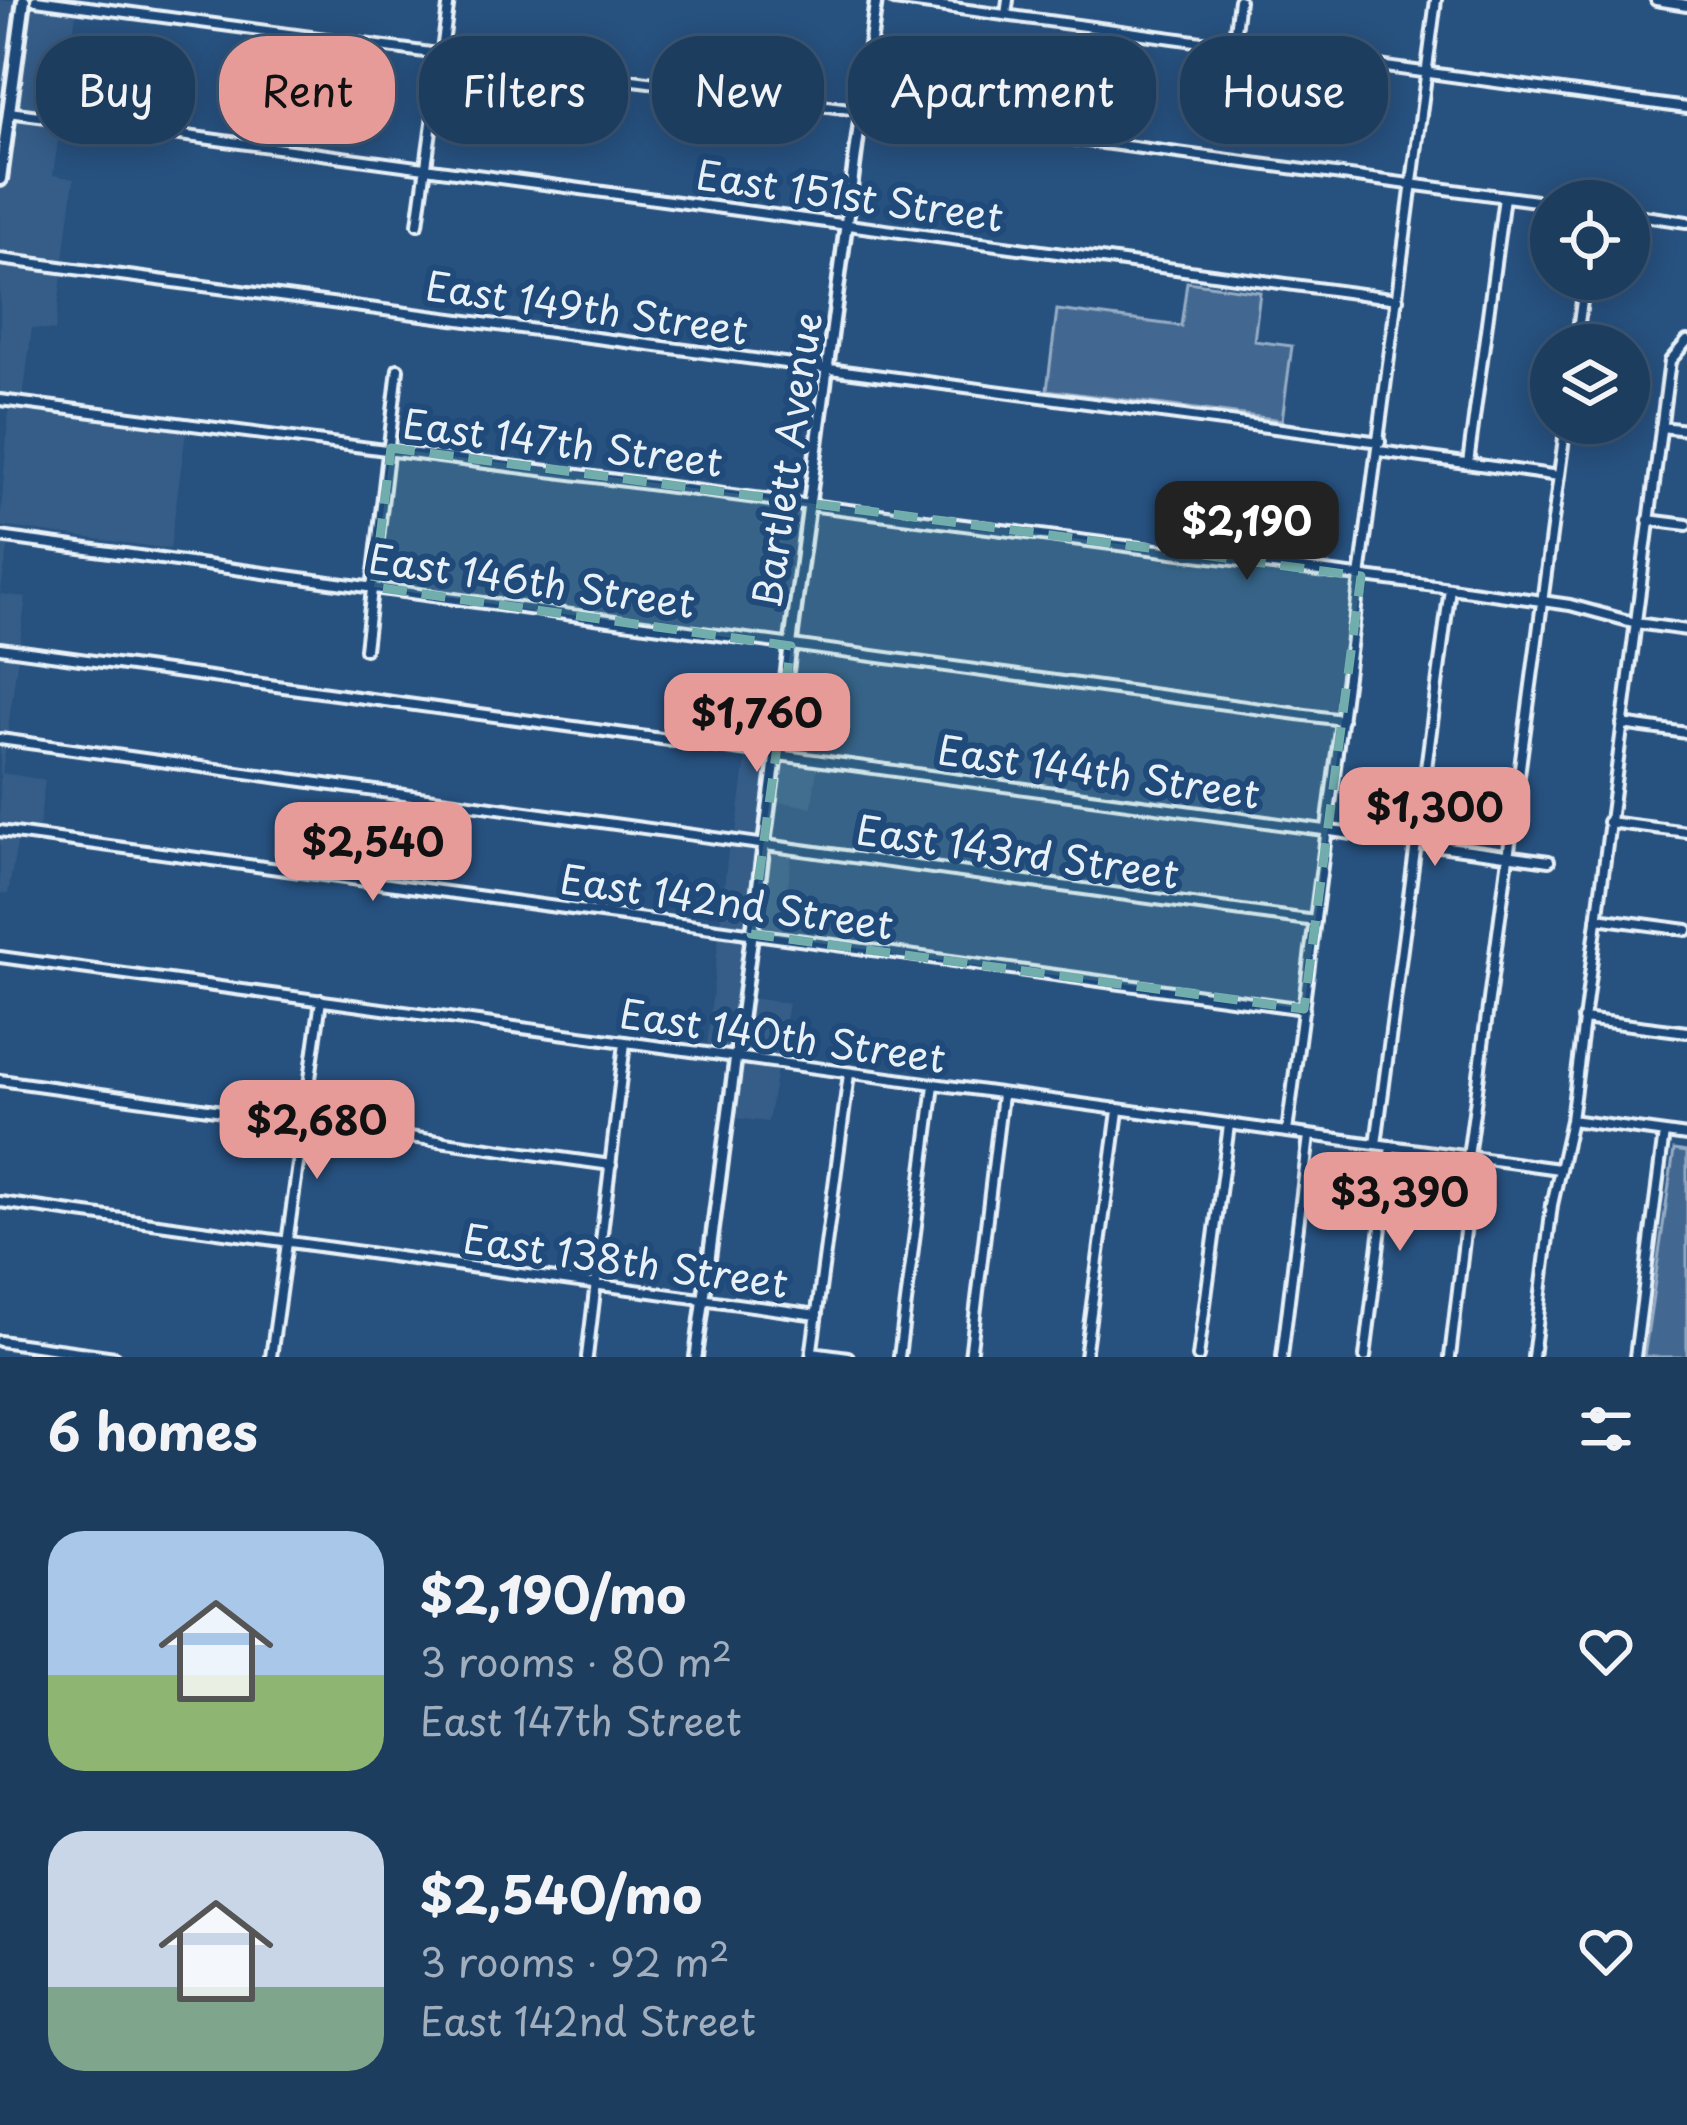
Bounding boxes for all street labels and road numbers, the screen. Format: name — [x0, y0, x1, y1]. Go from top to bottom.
street label: East 151st Street — [693, 143, 1007, 245]
street label: East 149th Street — [422, 254, 752, 358]
street label: Bartlett Avenue — [735, 308, 835, 612]
street label: East 147th Street — [400, 392, 726, 490]
street label: East 146th Street — [365, 527, 699, 631]
street label: East 144th Street — [934, 718, 1264, 822]
street label: East 143rd Street — [853, 798, 1183, 902]
street label: East 142nd Street — [557, 847, 897, 953]
street label: East 140th Street — [616, 982, 950, 1086]
street label: East 138th Street — [460, 1207, 792, 1311]

